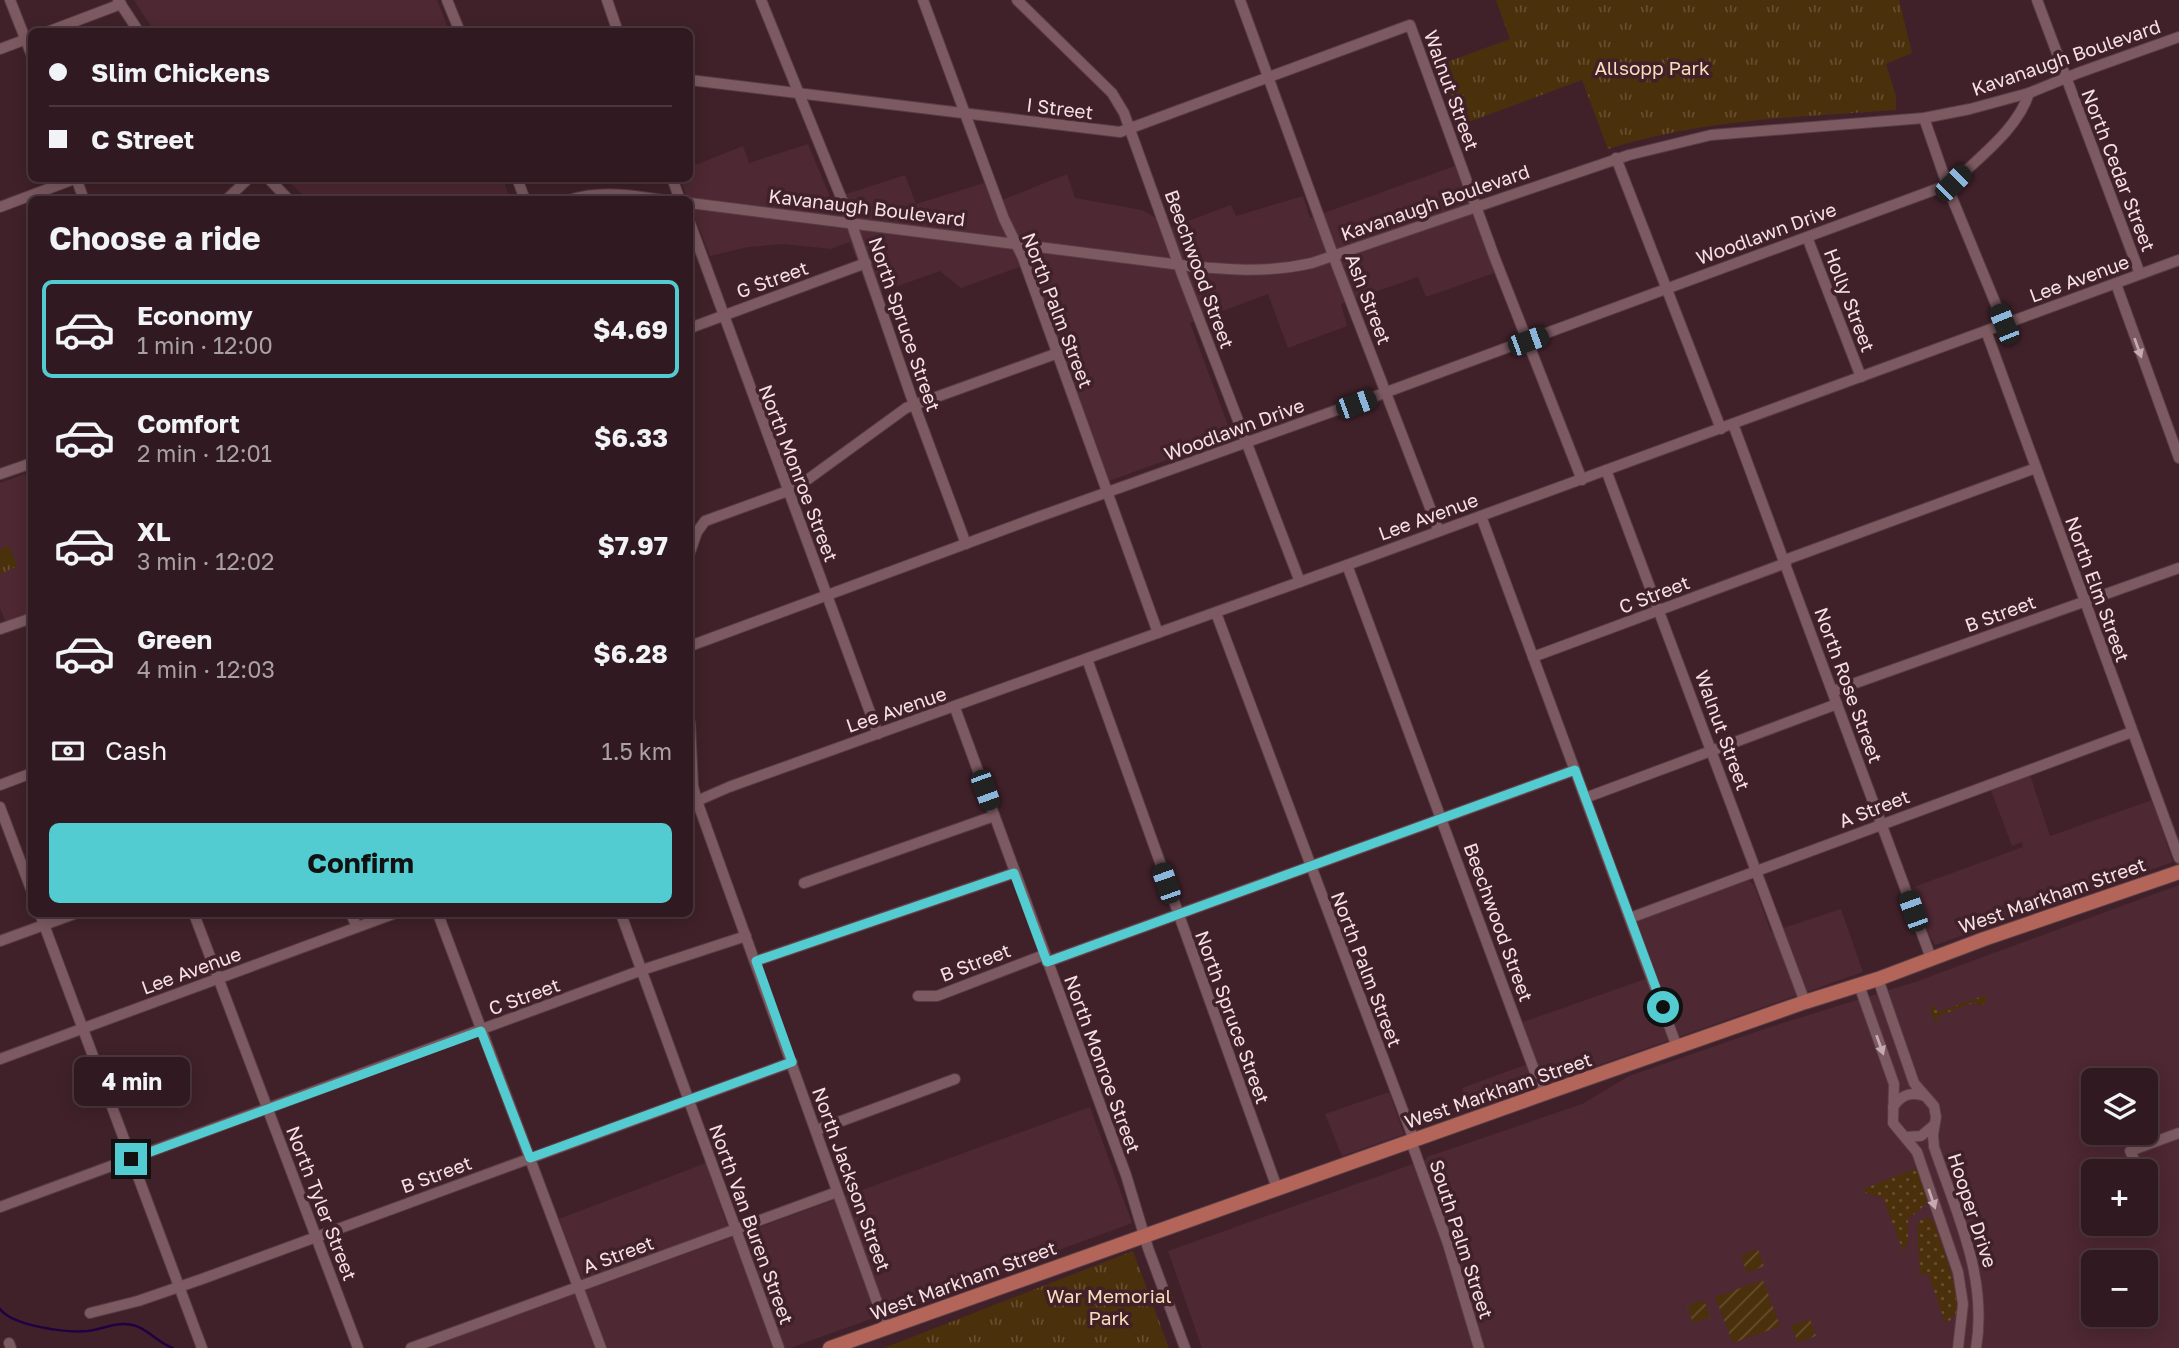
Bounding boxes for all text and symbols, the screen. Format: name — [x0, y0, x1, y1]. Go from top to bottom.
street label: Kavanaugh Boulevard — [1969, 14, 2163, 100]
street label: Walnut Street — [1420, 27, 1484, 153]
park label: Allsopp Park — [1594, 56, 1710, 79]
text: Slim Chickens — [91, 57, 270, 88]
street label: North Cedar Street — [2077, 85, 2161, 255]
street label: I Street — [1025, 93, 1095, 123]
text: C Street — [91, 124, 194, 155]
street label: Kavanaugh Boulevard — [1338, 159, 1532, 245]
car — [1931, 161, 1976, 205]
street label: Kavanaugh Boulevard — [767, 184, 967, 230]
street label: Beechwood Street — [1161, 186, 1239, 352]
street label: Woodlawn Drive — [1693, 197, 1839, 269]
text: Choose a ride — [49, 219, 261, 257]
street label: North Palm Street — [1018, 229, 1098, 391]
street label: North Spruce Street — [864, 234, 946, 414]
street label: Holly Street — [1820, 245, 1880, 355]
street label: Lee Avenue — [2026, 249, 2132, 307]
street label: Ash Street — [1341, 250, 1397, 348]
street label: G Street — [733, 255, 811, 303]
icon: car — [53, 298, 116, 361]
text: Economy — [137, 300, 253, 331]
car — [1987, 301, 2022, 347]
text: $4.69 — [593, 314, 668, 345]
car — [1505, 324, 1552, 358]
text: 1 min · 12:00 — [137, 331, 273, 359]
one-way arrow — [2133, 337, 2144, 358]
street label: North Monroe Street — [755, 381, 843, 565]
car — [1333, 387, 1380, 421]
street label: Woodlawn Drive — [1161, 393, 1307, 465]
icon: car — [53, 406, 116, 469]
text: Comfort — [137, 408, 240, 439]
text: $6.33 — [594, 422, 668, 453]
text: 2 min · 12:01 — [137, 439, 272, 467]
street label: Lee Avenue — [1375, 487, 1481, 545]
street label: North Elm Street — [2061, 513, 2135, 665]
icon: car — [53, 514, 116, 577]
text: XL — [137, 516, 171, 547]
text: $7.97 — [597, 530, 668, 561]
text: 3 min · 12:02 — [137, 547, 274, 575]
street label: C Street — [1615, 570, 1693, 618]
street label: B Street — [1961, 590, 2039, 636]
street label: North Rose Street — [1810, 604, 1888, 766]
icon: car — [53, 622, 116, 685]
text: Green — [137, 624, 212, 655]
text: $6.28 — [593, 638, 668, 669]
text: 4 min · 12:03 — [137, 655, 275, 683]
street label: Walnut Street — [1691, 667, 1755, 793]
street label: Lee Avenue — [843, 681, 949, 737]
icon: cash — [49, 732, 87, 770]
text: Cash — [105, 735, 167, 766]
text: 1.5 km — [602, 737, 672, 765]
car — [968, 767, 1003, 813]
street label: A Street — [1835, 784, 1913, 832]
button: Confirm — [49, 823, 672, 903]
street label: Beechwood Street — [1460, 839, 1538, 1005]
street label: West Markham Street — [1955, 852, 2149, 938]
car — [1150, 860, 1183, 906]
street label: North Palm Street — [1327, 888, 1407, 1050]
car — [1896, 888, 1931, 934]
street label: North Spruce Street — [1191, 927, 1275, 1107]
street label: B Street — [936, 938, 1014, 986]
street label: Lee Avenue — [138, 941, 244, 999]
street label: North Monroe Street — [1060, 972, 1146, 1156]
street label: C Street — [485, 973, 563, 1019]
route start — [1647, 991, 1679, 1023]
one-way arrow — [1875, 1035, 1886, 1056]
street label: West Markham Street — [1401, 1047, 1595, 1133]
callout: 4 min — [73, 1058, 189, 1106]
text: 4 min — [102, 1067, 162, 1095]
map controls — [2081, 1068, 2158, 1327]
button: layers — [2081, 1068, 2158, 1145]
street label: North Jackson Street — [808, 1084, 896, 1274]
street label: North Van Buren Street — [705, 1121, 799, 1327]
street label: North Tyler Street — [282, 1122, 362, 1284]
route end — [115, 1143, 147, 1175]
street label: Hooper Drive — [1944, 1150, 2002, 1270]
street label: B Street — [397, 1151, 475, 1197]
street label: South Palm Street — [1425, 1157, 1499, 1321]
button: + — [2081, 1159, 2158, 1236]
one-way arrow — [1927, 1189, 1938, 1210]
street label: A Street — [579, 1231, 657, 1277]
street label: West Markham Street — [867, 1236, 1059, 1324]
button: − — [2081, 1250, 2158, 1327]
park label: War Memorial Park — [1046, 1284, 1172, 1329]

